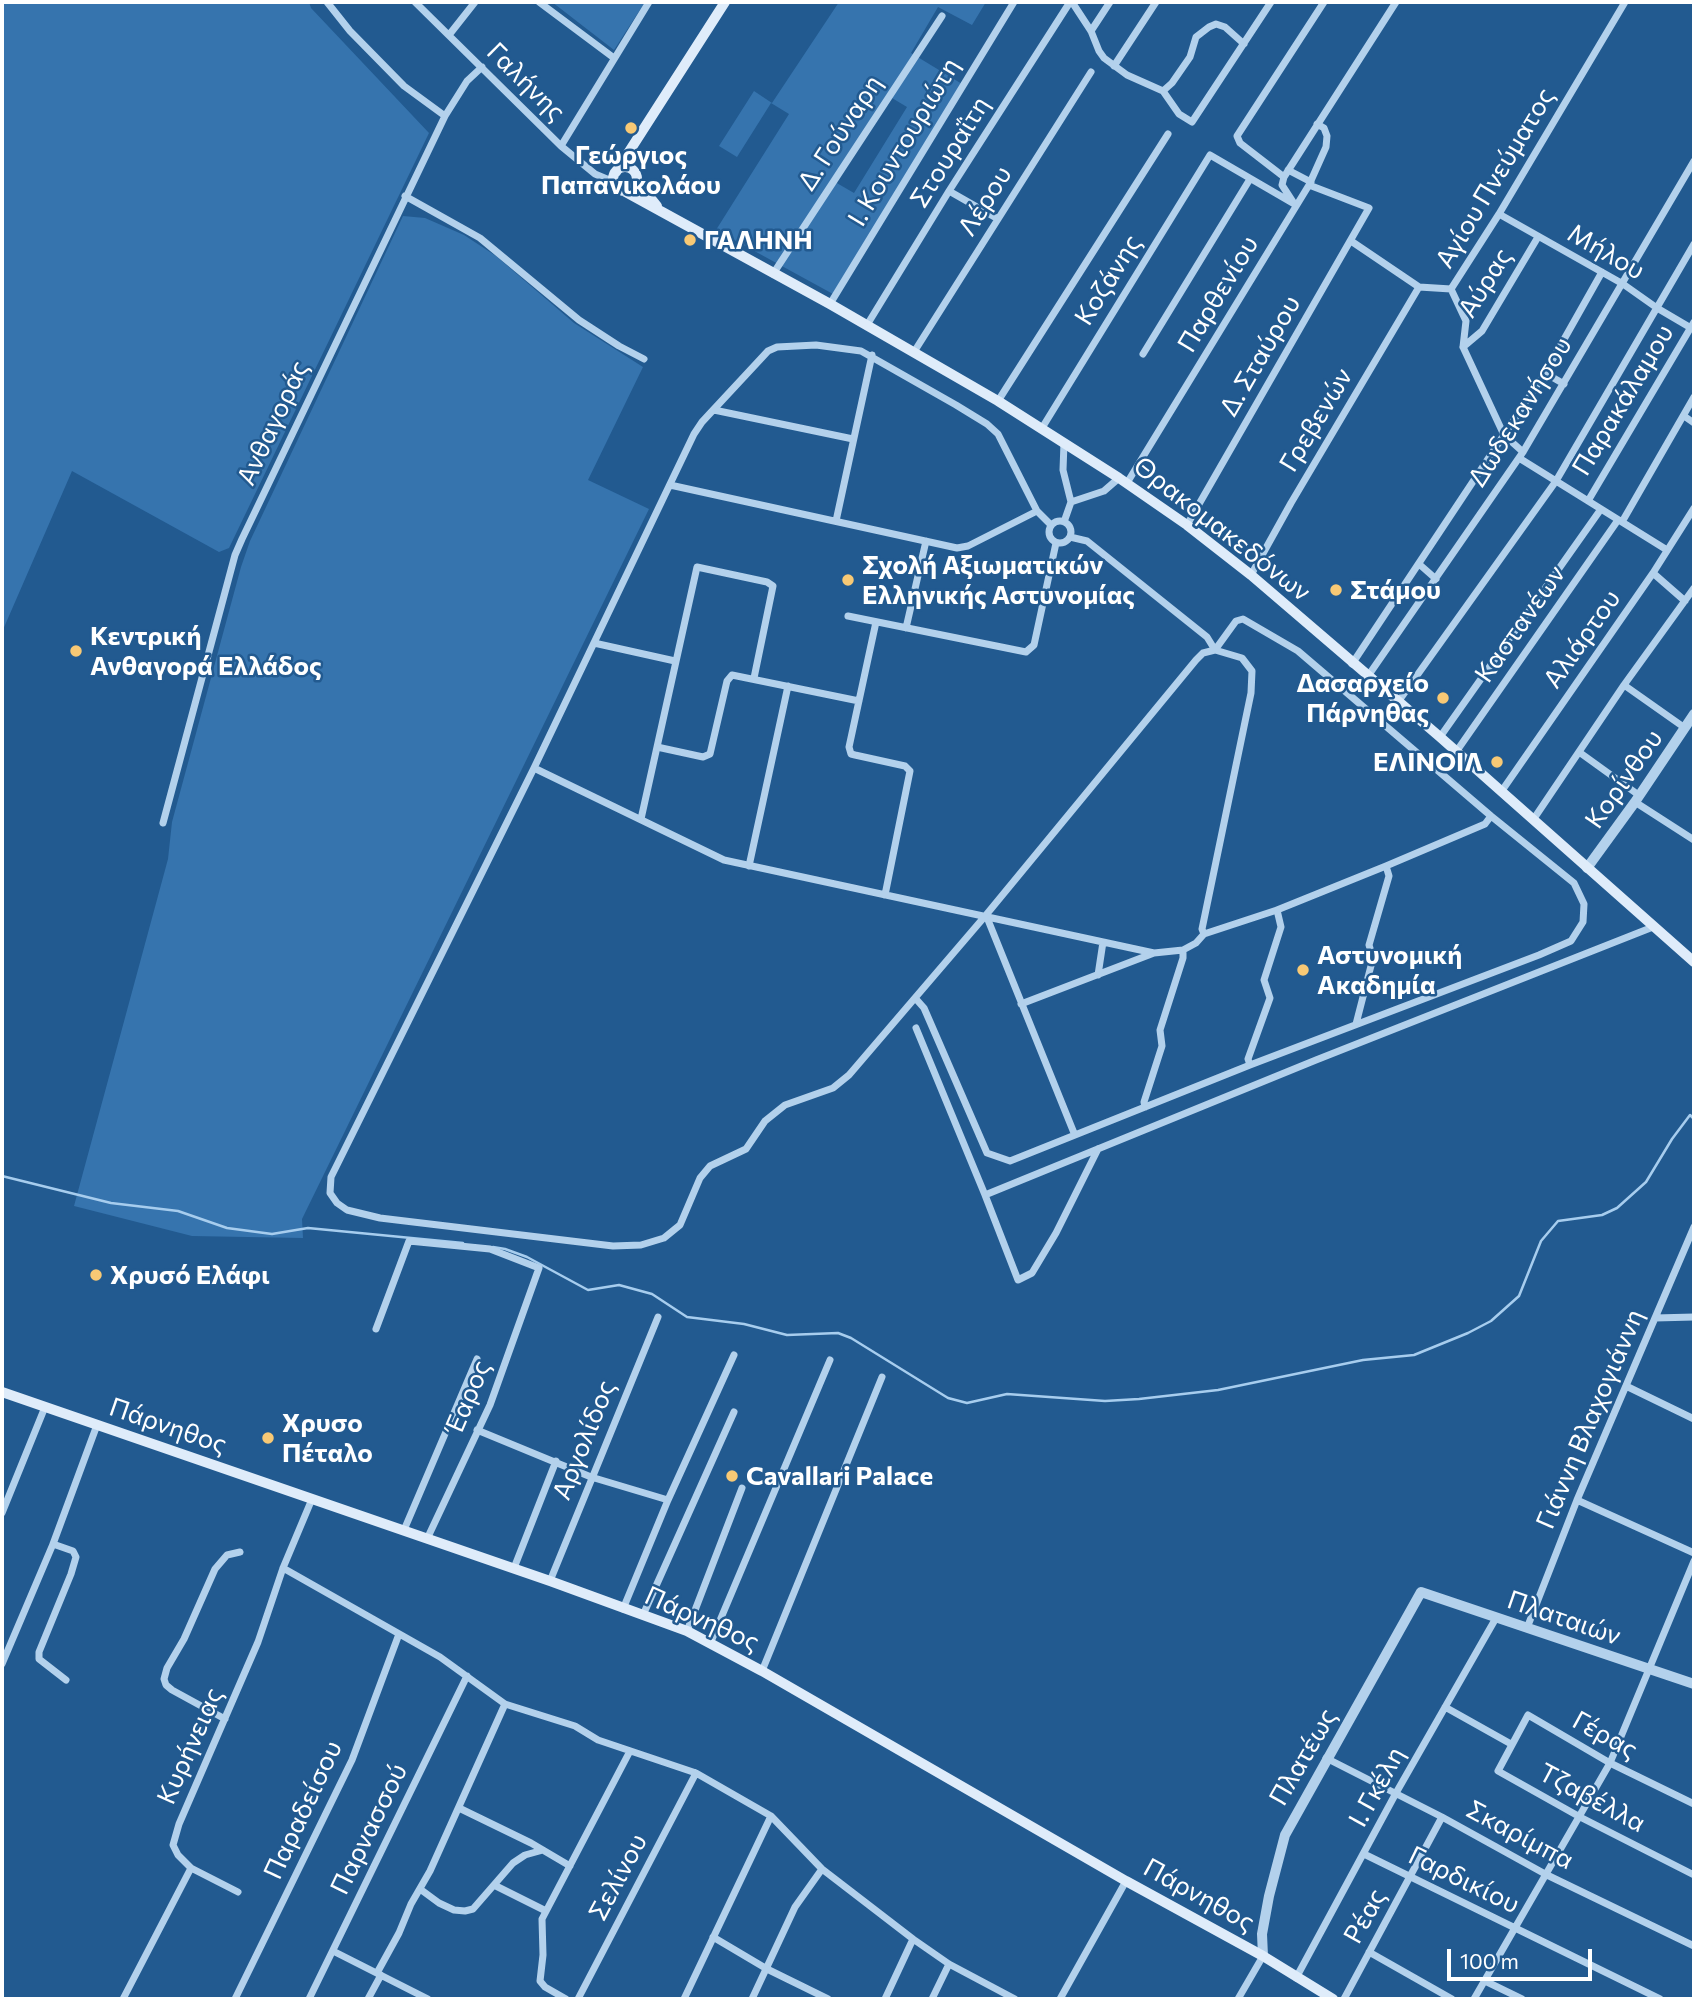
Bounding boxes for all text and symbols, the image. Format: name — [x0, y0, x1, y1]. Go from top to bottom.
street label: Γαλήνης — [480, 36, 572, 128]
street label: Ι. Κουντουριώτη — [842, 52, 966, 232]
street label: Δ. Γούναρη — [791, 69, 889, 197]
street label: Αγίου Πνεύματος — [1429, 82, 1561, 274]
street label: Στουραΐτη — [904, 91, 996, 213]
marker: Γεώργιος Παπανικολάου — [623, 120, 639, 136]
place label: Γεώργιος Παπανικολάου — [541, 139, 721, 200]
street label: Λέρου — [952, 160, 1018, 242]
street label: Μήλου — [1562, 218, 1650, 286]
place label: ΓΑΛΗΝΗ — [704, 224, 813, 256]
street label: Κοζάνης — [1068, 229, 1148, 331]
street label: Παρθενίου — [1171, 230, 1265, 358]
marker: ΓΑΛΗΝΗ — [682, 232, 698, 248]
street label: Αύρας — [1452, 242, 1518, 324]
street label: Δ. Σταύρου — [1213, 290, 1307, 422]
street label: Παρακάλαμου — [1566, 319, 1680, 481]
street label: Δωδεκανήσου — [1462, 331, 1578, 493]
street label: Ανθαγοράς — [231, 356, 315, 490]
street label: Γρεβενών — [1273, 363, 1359, 477]
street label: Θρακομακεδόνων — [1127, 450, 1317, 608]
place label: Σχολή Αξιωματικών Ελληνικής Αστυνομίας — [862, 549, 1135, 610]
street label: Καστανέων — [1468, 559, 1572, 689]
marker: Σχολή Αξιωματικών Ελληνικής Αστυνομίας — [840, 572, 856, 588]
place label: Στάμου — [1350, 574, 1441, 606]
marker: Στάμου — [1328, 582, 1344, 598]
street label: Αλιάρτου — [1537, 584, 1627, 694]
place label: Κεντρική Ανθαγορά Ελλάδος — [90, 620, 322, 682]
marker: Κεντρική Ανθαγορά Ελλάδος — [68, 643, 84, 659]
place label: Δασαρχείο Πάρνηθας — [1296, 667, 1429, 728]
marker: Δασαρχείο Πάρνηθας — [1435, 690, 1451, 706]
street label: Κορίνθου — [1579, 724, 1669, 834]
place label: ΕΛΙΝΟΙΛ — [1373, 746, 1483, 778]
marker: ΕΛΙΝΟΙΛ — [1489, 754, 1505, 770]
place label: Αστυνομική Ακαδημία — [1317, 939, 1462, 1000]
marker: Αστυνομική Ακαδημία — [1295, 962, 1311, 978]
place label: Χρυσό Ελάφι — [110, 1259, 270, 1291]
marker: Χρυσό Ελάφι — [88, 1267, 104, 1283]
street label: Γιάννη Βλαχογιάννη — [1530, 1305, 1650, 1533]
street label: Έαρος — [439, 1356, 497, 1438]
street label: Αργολίδος — [546, 1376, 622, 1504]
street label: Πάρνηθος — [105, 1391, 231, 1461]
place label: Χρυσο Πέταλο — [282, 1407, 373, 1468]
marker: Χρυσο Πέταλο — [260, 1430, 276, 1446]
place label: Cavallari Palace — [746, 1460, 933, 1492]
marker: Cavallari Palace — [724, 1468, 740, 1484]
street label: Πάρνηθος — [640, 1580, 764, 1658]
street label: Πλαταιών — [1503, 1584, 1625, 1652]
street label: Κυρήνειας — [151, 1683, 229, 1809]
street label: Πλατέως — [1263, 1703, 1343, 1811]
street label: Γέρας — [1567, 1704, 1643, 1766]
street label: Παραδείσου — [257, 1736, 349, 1884]
street label: Ι. Γκέλη — [1342, 1742, 1412, 1832]
street label: Τζαβέλλα — [1533, 1757, 1651, 1839]
street label: Παρνασσού — [324, 1759, 414, 1899]
street label: Σκαρίμπα — [1461, 1794, 1579, 1876]
street label: Σελίνου — [582, 1828, 654, 1926]
street label: Γαρδικίου — [1403, 1840, 1525, 1920]
street label: Πάρνηθος — [1138, 1852, 1260, 1938]
street label: Ρέας — [1337, 1883, 1393, 1949]
scale bar — [1451, 1934, 1596, 1978]
text: 100 m — [1460, 1948, 1519, 1973]

